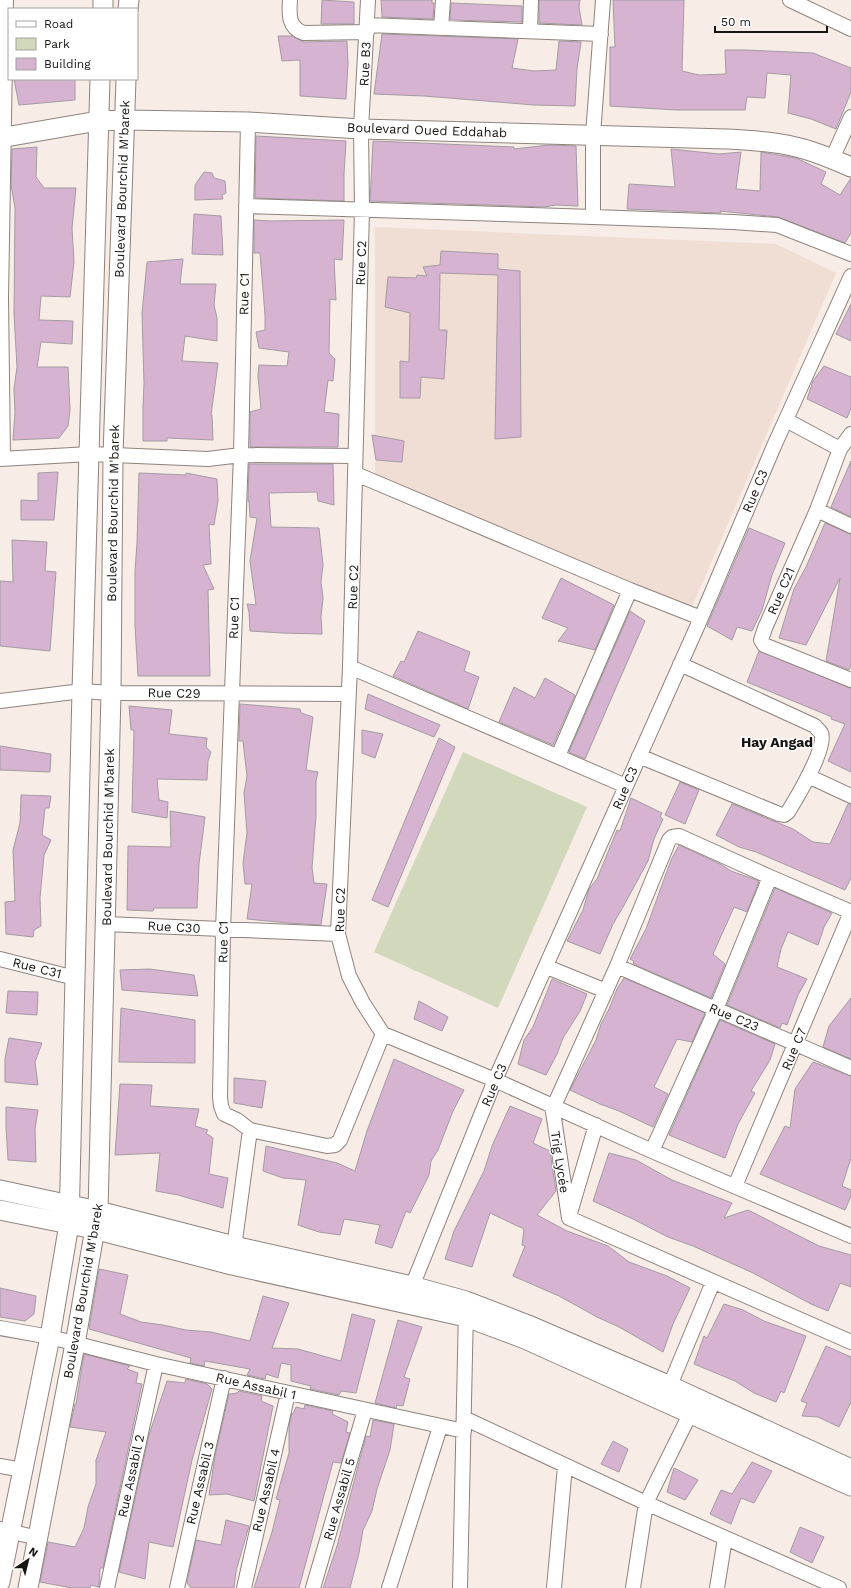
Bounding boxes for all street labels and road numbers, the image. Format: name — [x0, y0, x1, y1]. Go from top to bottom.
street label: Rue B3 — [356, 41, 374, 87]
street label: Boulevard Bourchid M'barek — [111, 99, 133, 278]
street label: Boulevard Oued Eddahab — [347, 120, 507, 140]
street label: Rue C2 — [353, 240, 369, 286]
street label: Rue C1 — [236, 273, 252, 315]
street label: Boulevard Bourchid M'barek — [104, 423, 122, 602]
street label: Rue C3 — [739, 467, 771, 515]
street label: Rue C2 — [345, 564, 361, 610]
street label: Rue C21 — [764, 565, 798, 617]
street label: Rue C1 — [226, 597, 242, 639]
street label: Rue C29 — [147, 685, 201, 701]
street label: Boulevard Bourchid M'barek — [99, 747, 117, 926]
street label: Rue C3 — [609, 764, 641, 812]
street label: Rue C2 — [332, 887, 348, 933]
street label: Rue C30 — [147, 918, 201, 936]
street label: Rue C1 — [215, 921, 231, 963]
street label: Rue C31 — [11, 955, 63, 981]
street label: Rue C23 — [707, 1000, 761, 1034]
street label: Rue C7 — [778, 1026, 810, 1072]
street label: Rue C3 — [478, 1061, 510, 1109]
street label: Trig Lycée — [548, 1130, 572, 1194]
street label: Boulevard Bourchid M'barek — [60, 1202, 106, 1380]
street label: Rue Assabil 1 — [214, 1369, 298, 1403]
street label: Rue Assabil 2 — [115, 1433, 147, 1519]
street label: Rue Assabil 3 — [183, 1440, 217, 1526]
street label: Rue Assabil 4 — [249, 1447, 283, 1533]
street label: Rue Assabil 5 — [320, 1456, 358, 1542]

